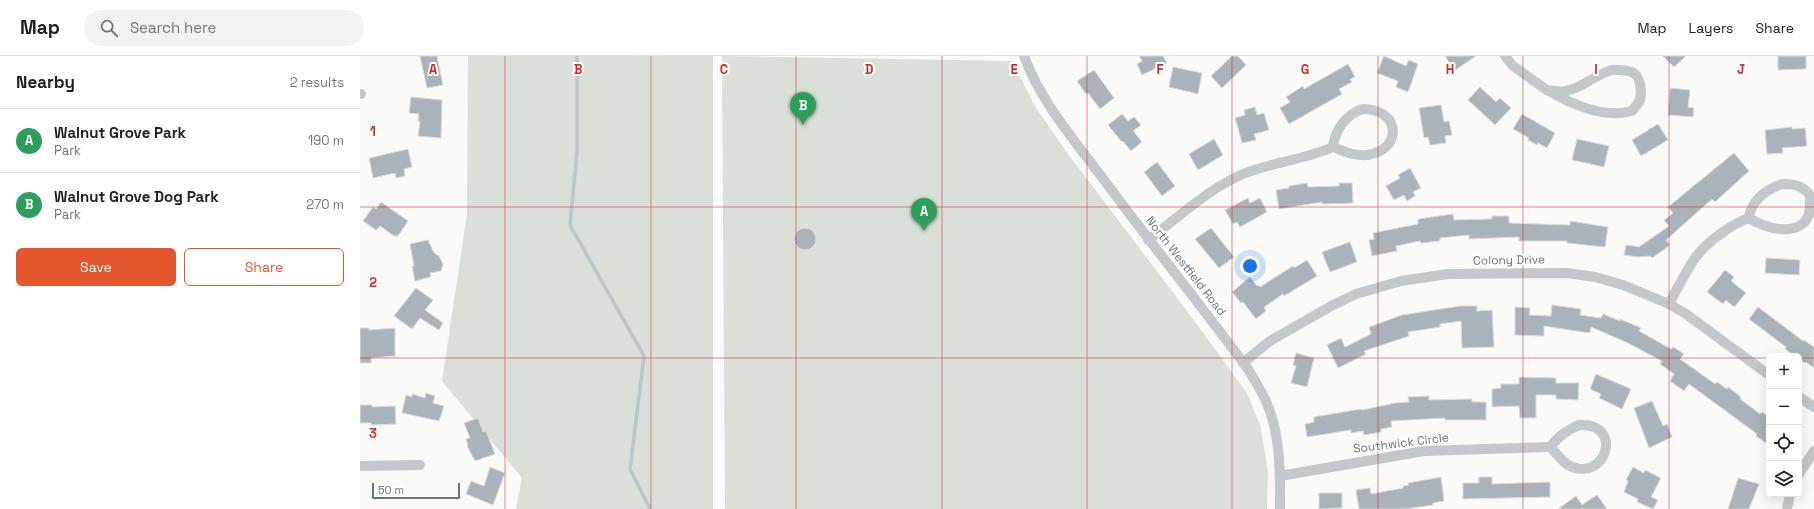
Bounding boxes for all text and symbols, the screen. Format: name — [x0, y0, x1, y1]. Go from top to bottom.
search box — [84, 10, 364, 46]
text: Map — [20, 15, 60, 40]
icon: search — [98, 17, 120, 39]
text: Search here — [130, 18, 216, 37]
text: Map — [1637, 19, 1667, 37]
text: Layers — [1689, 19, 1733, 37]
text: Share — [1755, 19, 1794, 37]
text: A — [429, 61, 438, 78]
text: B — [574, 61, 583, 78]
text: C — [720, 61, 728, 78]
text: D — [865, 61, 874, 78]
text: E — [1010, 61, 1018, 78]
text: F — [1157, 61, 1164, 78]
text: G — [1301, 61, 1309, 78]
text: H — [1446, 61, 1454, 78]
text: I — [1594, 61, 1598, 78]
text: J — [1737, 61, 1745, 78]
text: Nearby — [16, 71, 75, 93]
text: 2 results — [290, 74, 344, 91]
pin: B — [790, 92, 816, 125]
text: Walnut Grove Park — [54, 123, 186, 142]
text: 1 — [370, 123, 376, 140]
text: A — [25, 132, 33, 149]
text: 190 m — [308, 132, 344, 149]
text: Park — [54, 142, 81, 159]
text: Walnut Grove Dog Park — [54, 187, 219, 206]
text: B — [25, 196, 33, 213]
text: 270 m — [306, 196, 344, 213]
pin: A — [911, 198, 937, 231]
text: Park — [54, 206, 81, 223]
street label: North Westfield Road — [1142, 213, 1230, 319]
button: Save — [16, 248, 176, 286]
button: Share — [184, 248, 344, 286]
street label: Colony Drive — [1473, 251, 1545, 269]
your location — [1240, 256, 1260, 276]
text: 2 — [369, 274, 377, 291]
map controls — [1766, 353, 1802, 497]
button: + — [1766, 353, 1802, 389]
button: − — [1766, 389, 1802, 425]
text: 3 — [369, 425, 377, 442]
button: locate — [1766, 425, 1802, 461]
street label: Southwick Circle — [1352, 429, 1450, 457]
button: layers — [1766, 461, 1802, 497]
scale bar — [372, 481, 460, 500]
text: 50 m — [378, 483, 404, 497]

